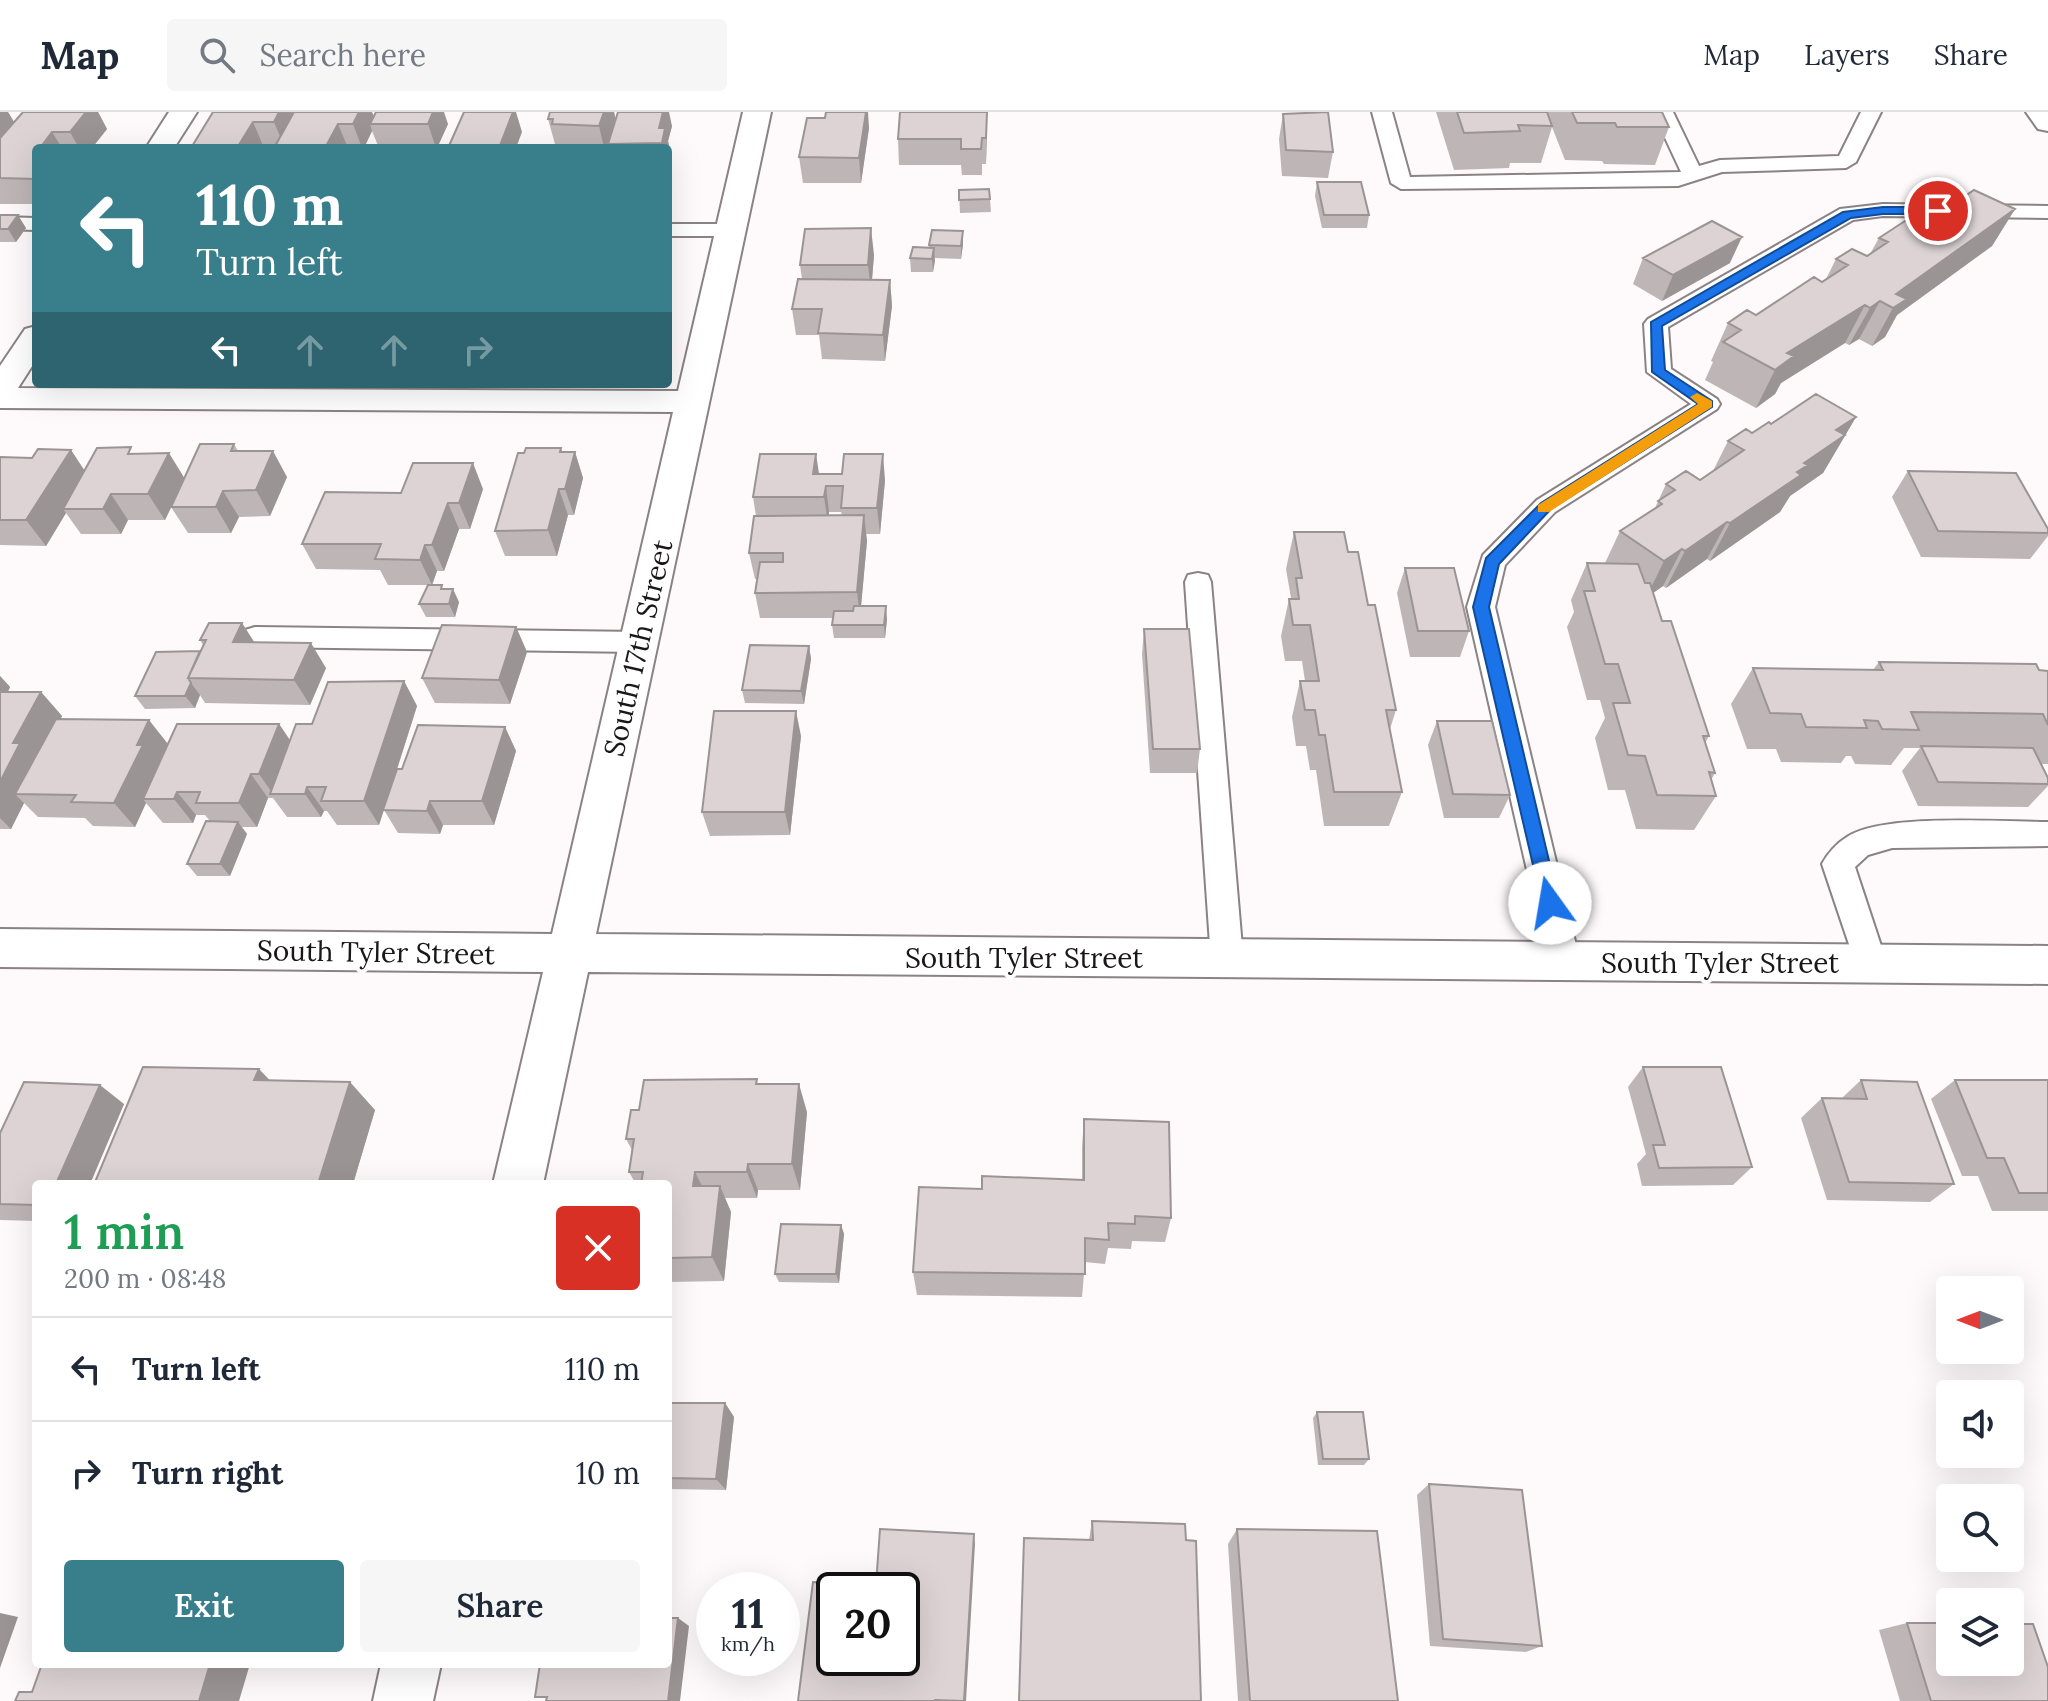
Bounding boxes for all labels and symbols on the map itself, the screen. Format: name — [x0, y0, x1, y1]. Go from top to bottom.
pin — [1904, 177, 1972, 245]
street label: South 17th Street — [596, 536, 680, 760]
position arrow — [1508, 861, 1592, 945]
street label: South Tyler Street — [257, 932, 496, 972]
street label: South Tyler Street — [905, 940, 1143, 976]
street label: South Tyler Street — [1601, 945, 1839, 981]
north arrow — [1936, 1276, 2024, 1364]
speed limit sign: 20 — [816, 1572, 920, 1676]

